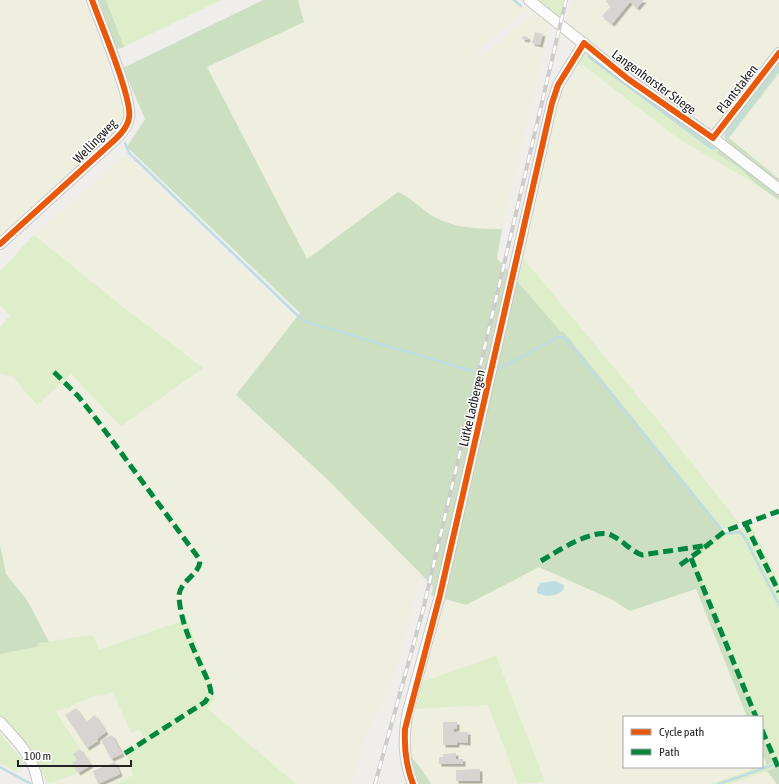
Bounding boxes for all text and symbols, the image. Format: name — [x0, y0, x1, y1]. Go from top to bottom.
street label: Langenhorster Stiege — [609, 46, 699, 118]
street label: Plantstaken — [713, 62, 761, 116]
street label: Wellingweg — [70, 115, 120, 166]
street label: Lütke Ladbergen — [456, 368, 488, 448]
legend — [623, 716, 763, 768]
text: Cycle path — [659, 725, 704, 739]
scale bar — [18, 742, 131, 768]
text: Path — [659, 745, 680, 759]
text: 100 m — [24, 749, 51, 763]

